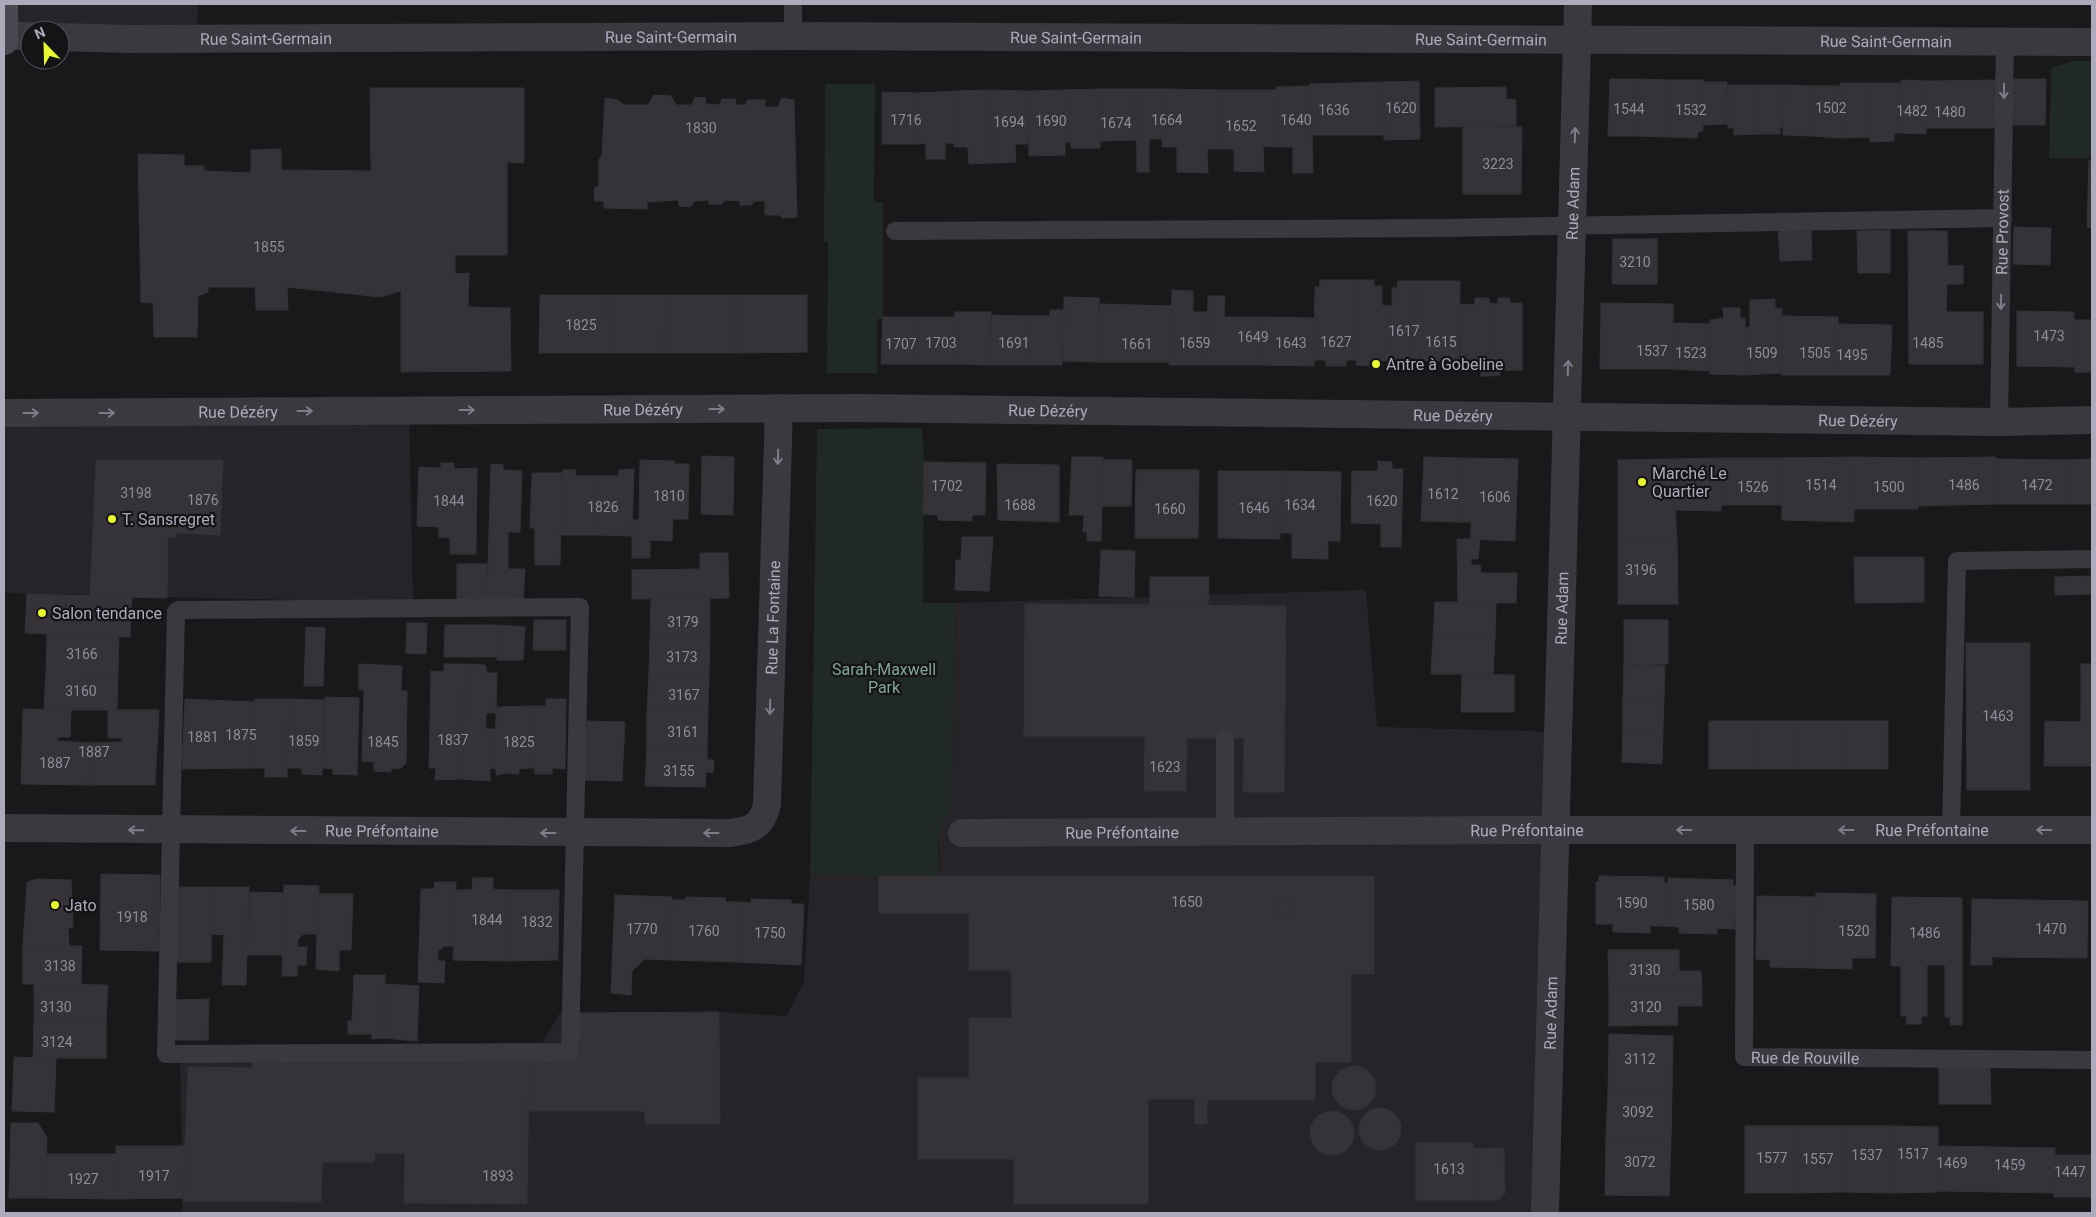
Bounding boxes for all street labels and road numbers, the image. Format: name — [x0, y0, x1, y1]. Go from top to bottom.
street label: Rue Saint-Germain — [605, 27, 737, 46]
street label: Rue Saint-Germain — [1010, 28, 1142, 47]
street label: Rue Saint-Germain — [200, 29, 332, 48]
street label: Rue Saint-Germain — [1415, 29, 1547, 49]
street label: Rue Saint-Germain — [1820, 31, 1952, 51]
street label: Rue Adam — [1562, 166, 1583, 240]
street label: Rue Provost — [1992, 189, 2012, 275]
street label: Rue Dézéry — [603, 400, 683, 419]
street label: Rue Dézéry — [1008, 400, 1088, 420]
street label: Rue Dézéry — [198, 402, 278, 421]
street label: Rue Dézéry — [1413, 405, 1493, 425]
street label: Rue Dézéry — [1818, 410, 1898, 430]
street label: Rue La Fontaine — [761, 560, 784, 675]
street label: Rue Adam — [1551, 571, 1572, 645]
street label: Rue Préfontaine — [1470, 820, 1584, 840]
street label: Rue Préfontaine — [325, 821, 439, 840]
street label: Rue Préfontaine — [1875, 821, 1989, 840]
street label: Rue Préfontaine — [1065, 822, 1179, 842]
street label: Rue Adam — [1540, 976, 1561, 1050]
street label: Rue de Rouville — [1751, 1048, 1859, 1067]

